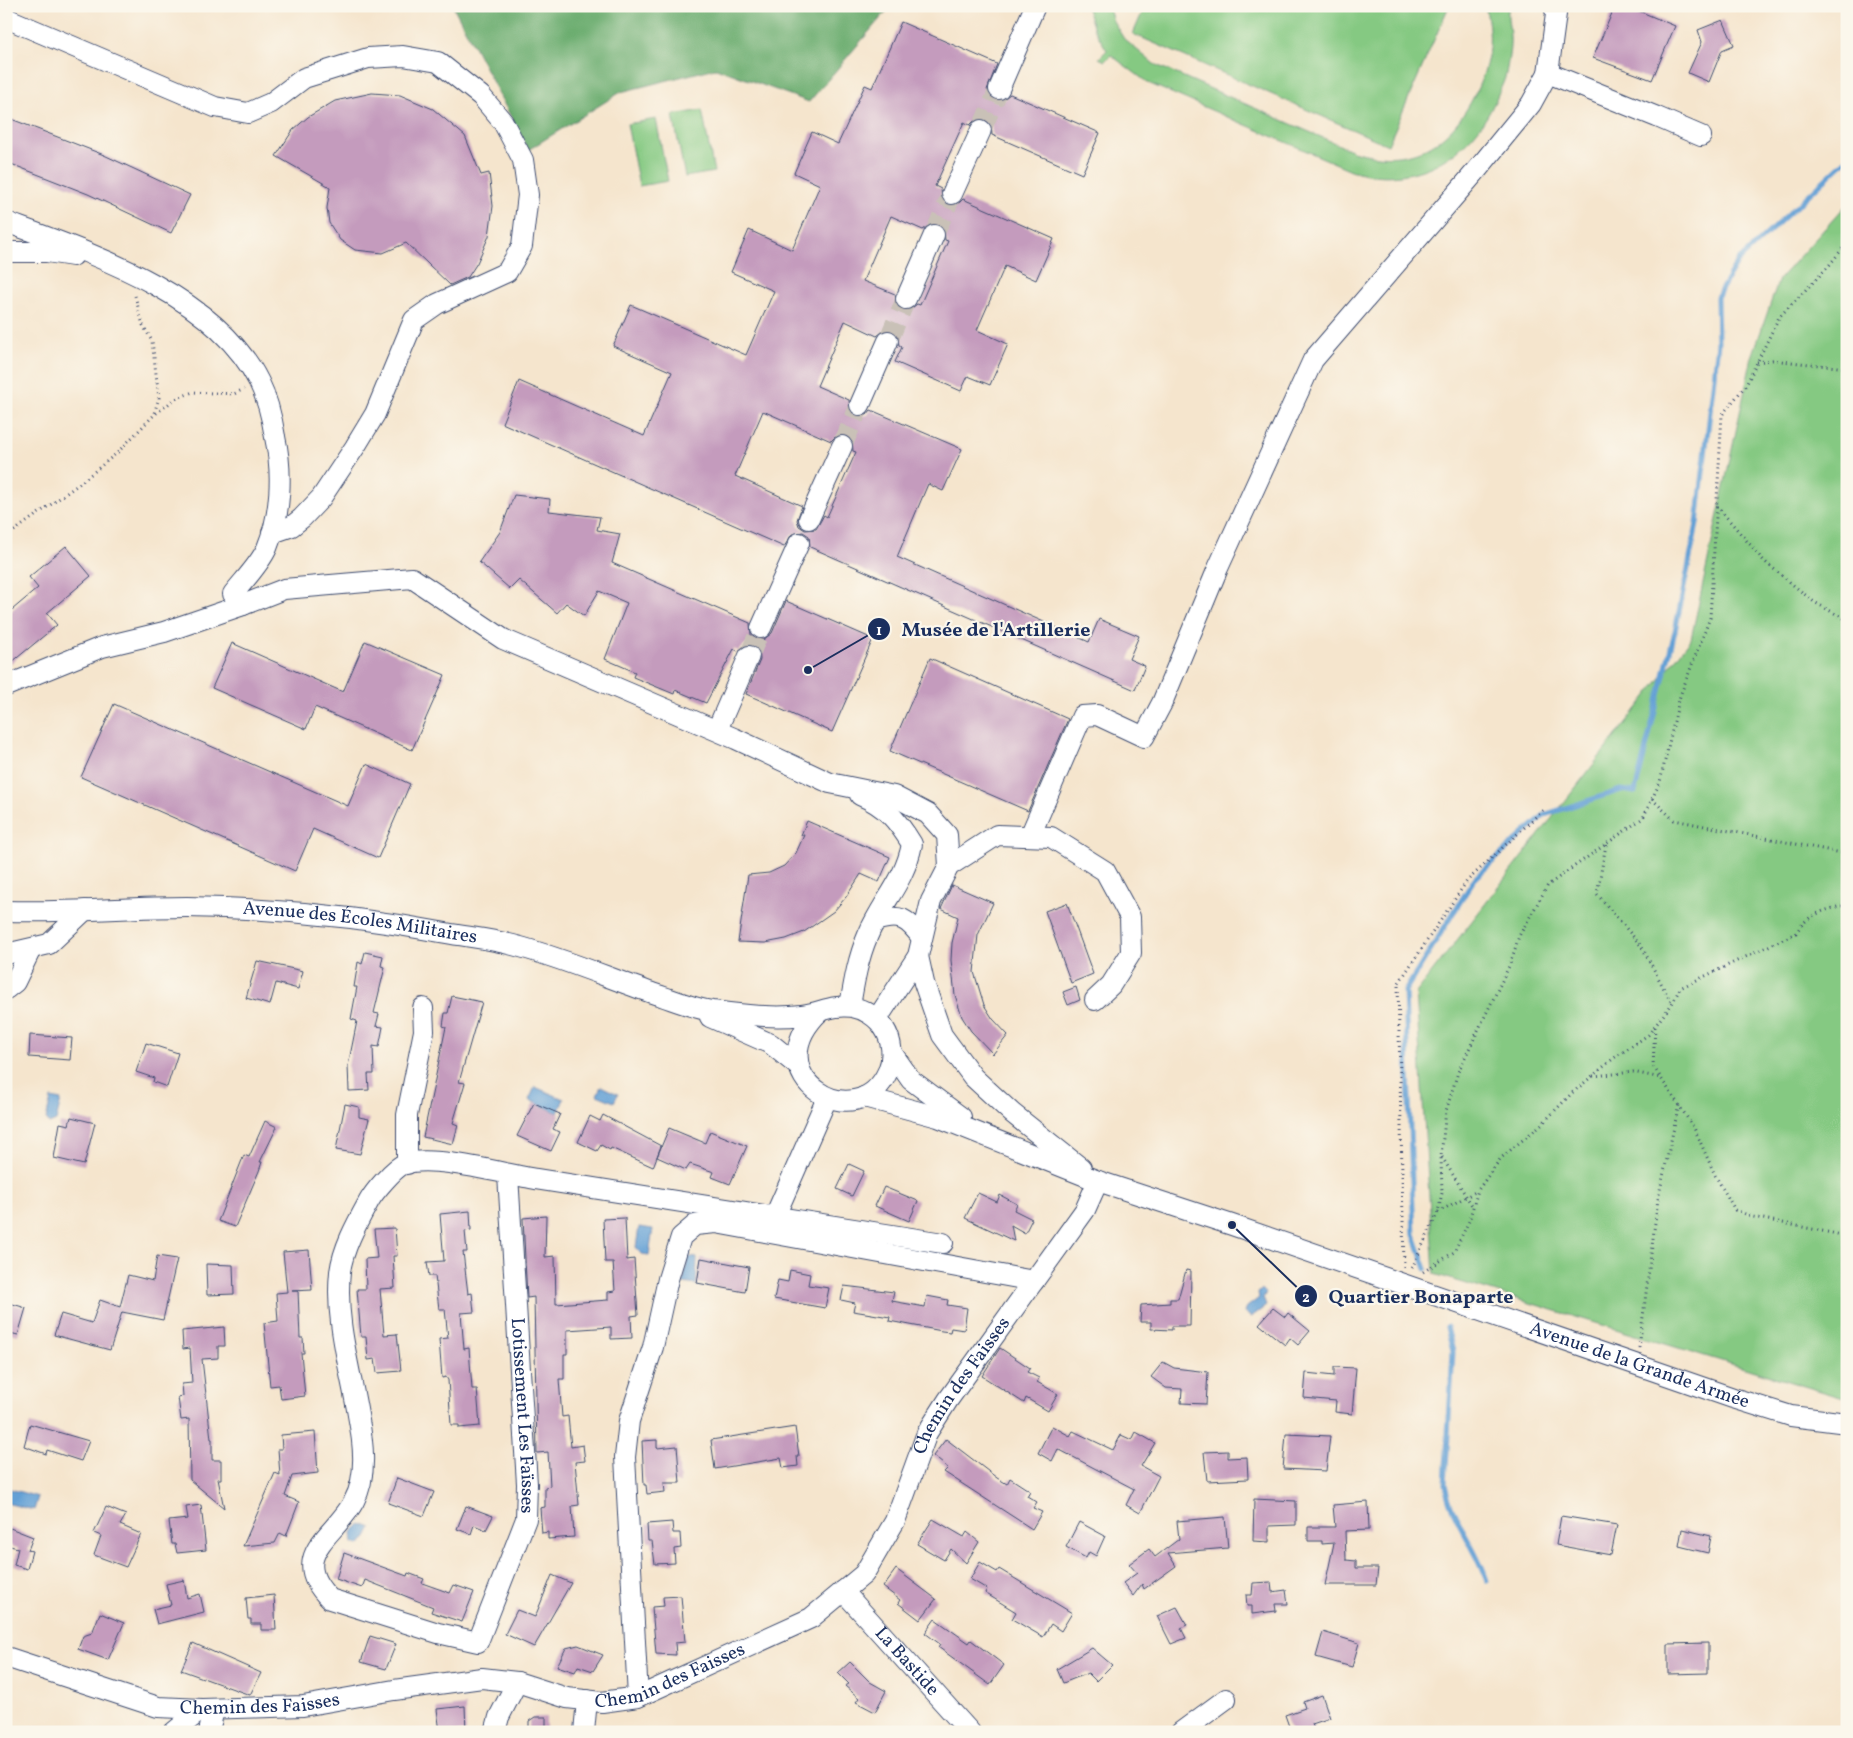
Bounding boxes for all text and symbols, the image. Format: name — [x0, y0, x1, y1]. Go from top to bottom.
callout: Musée de l'Artillerie — [866, 612, 1100, 647]
text: Musée de l'Artillerie — [902, 617, 1090, 645]
text: 1 — [876, 621, 882, 642]
street label: Avenue des Écoles Militaires — [242, 896, 479, 951]
callout: Quartier Bonaparte — [1293, 1279, 1523, 1314]
text: Quartier Bonaparte — [1328, 1284, 1514, 1312]
text: 2 — [1302, 1288, 1310, 1309]
street label: Chemin des Faisses — [907, 1312, 1017, 1458]
street label: Avenue de la Grande Armée — [1526, 1316, 1753, 1415]
street label: Lotissement Les Faïsses — [504, 1317, 540, 1514]
street label: La Bastide — [868, 1621, 945, 1702]
street label: Chemin des Faisses — [593, 1637, 750, 1715]
street label: Chemin des Faisses — [179, 1687, 342, 1722]

